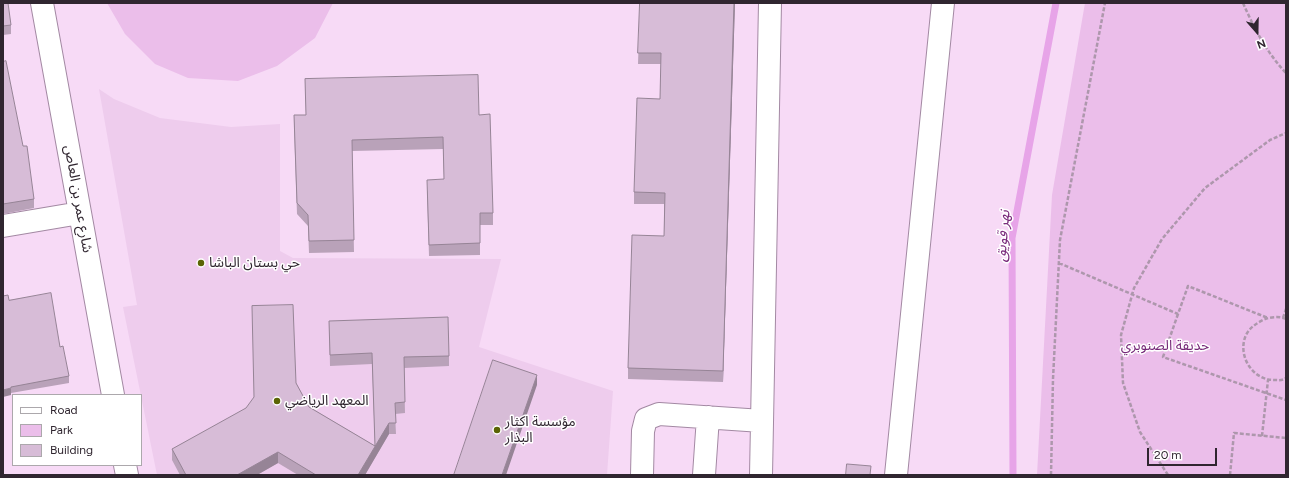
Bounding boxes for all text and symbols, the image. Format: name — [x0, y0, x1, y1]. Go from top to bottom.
north arrow — [1237, 12, 1277, 52]
text: N — [1255, 36, 1268, 51]
street label: شارع عمر بن العاص — [60, 144, 96, 254]
water label: نهر قويق — [992, 209, 1014, 263]
place label: حي بستان الباشا — [209, 255, 300, 271]
marker: حي بستان الباشا — [196, 258, 206, 268]
park label: حديقة الصنوبري — [1121, 338, 1209, 354]
place label: المعهد الرياضي — [285, 393, 369, 409]
legend — [12, 394, 142, 466]
marker: المعهد الرياضي — [272, 396, 282, 406]
text: Road — [50, 403, 78, 417]
place label: مؤسسة اكثار البذار — [505, 414, 576, 446]
text: Park — [50, 423, 73, 437]
marker: مؤسسة اكثار البذار — [492, 425, 502, 435]
scale bar — [1149, 440, 1219, 466]
text: Building — [50, 443, 93, 457]
text: 20 m — [1154, 448, 1182, 462]

